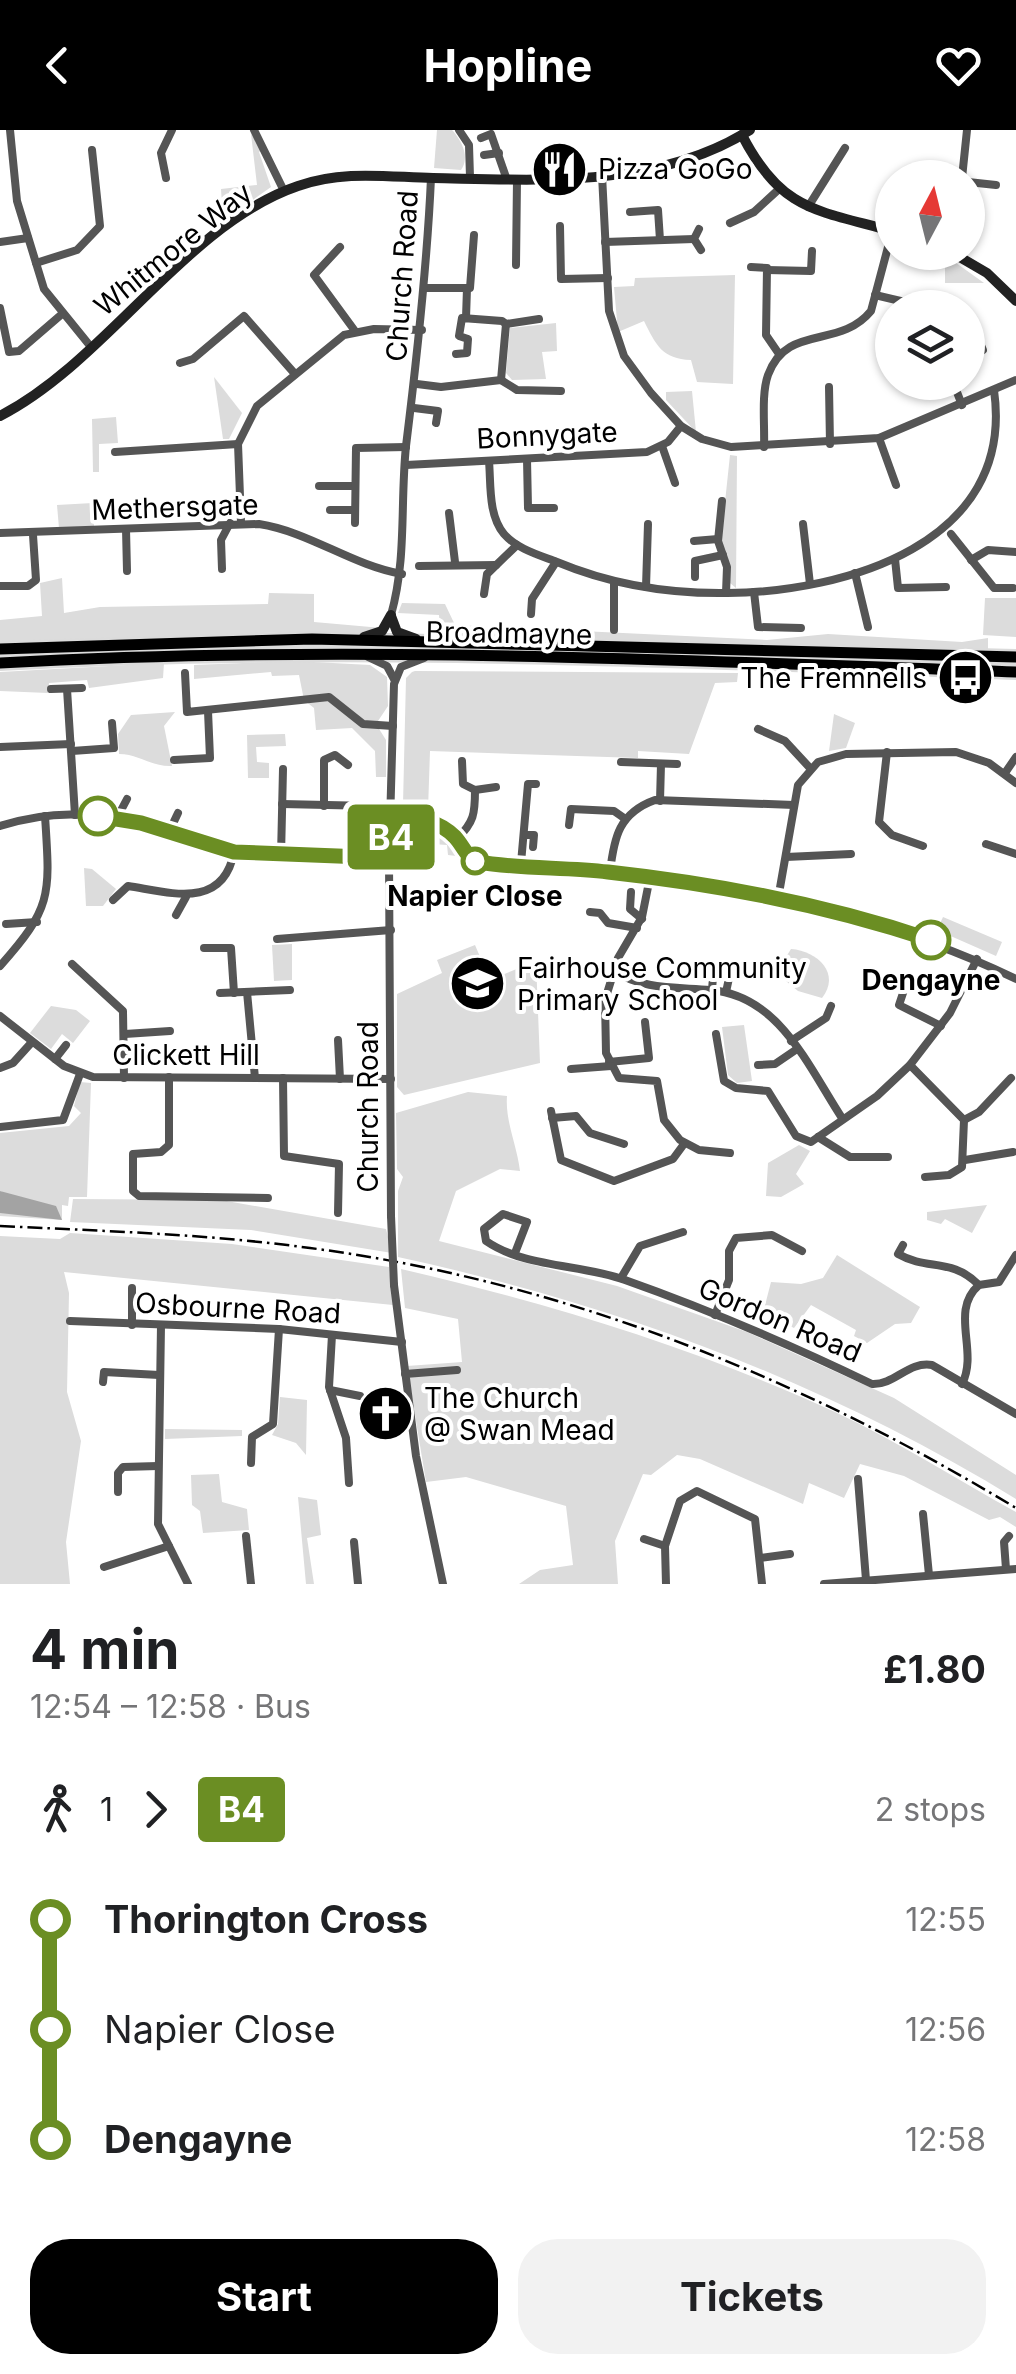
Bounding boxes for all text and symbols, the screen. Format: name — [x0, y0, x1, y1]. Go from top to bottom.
icon: back — [30, 38, 85, 93]
text: Hopline — [424, 38, 592, 93]
icon: heart — [931, 38, 986, 93]
restaurant icon: Pizza GoGo — [529, 139, 589, 199]
place label: Pizza GoGo — [598, 152, 753, 186]
north arrow — [875, 160, 985, 270]
map controls — [875, 160, 985, 400]
street label: Whitmore Way — [87, 175, 259, 323]
street label: Church Road — [379, 189, 425, 363]
button: layers — [875, 290, 985, 400]
street label: Bonnygate — [476, 414, 618, 456]
street label: Methersgate — [91, 487, 259, 527]
street label: Broadmayne — [425, 615, 593, 651]
bus stop icon: The Fremnells — [936, 648, 996, 708]
place label: The Fremnells — [740, 661, 927, 695]
unlabelled marker — [79, 797, 117, 835]
line badge: B4 — [346, 804, 436, 870]
text: B4 — [368, 816, 414, 858]
marker: Napier Close — [462, 848, 488, 874]
place label: Napier Close — [387, 879, 563, 913]
marker: Dengayne — [912, 921, 950, 959]
place label: Fairhouse Community Primary School — [517, 951, 807, 1017]
school or university icon: Fairhouse Community Primary School — [448, 954, 508, 1014]
place label: Dengayne — [862, 963, 1000, 997]
street label: Church Road — [351, 1021, 385, 1193]
street label: Clickett Hill — [112, 1038, 260, 1072]
street label: Gordon Road — [693, 1270, 867, 1370]
street label: Osbourne Road — [134, 1286, 342, 1330]
place label: The Church @ Swan Mead — [424, 1381, 615, 1447]
church icon: The Church @ Swan Mead — [355, 1384, 415, 1444]
text: 4 min — [30, 1616, 180, 1682]
text: £1.80 — [883, 1646, 986, 1692]
text: 12:54 – 12:58 · Bus — [30, 1687, 311, 1726]
icon: walk — [30, 1782, 85, 1837]
icon: forward — [128, 1782, 183, 1837]
text: B4 — [218, 1788, 265, 1830]
text: 1 — [100, 1790, 113, 1829]
text: 2 stops — [875, 1790, 986, 1829]
text: Thorington Cross — [104, 1896, 428, 1942]
text: 12:55 — [905, 1900, 986, 1939]
text: Napier Close — [104, 2006, 336, 2052]
text: 12:56 — [905, 2010, 986, 2049]
text: Dengayne — [104, 2116, 292, 2162]
text: 12:58 — [905, 2120, 986, 2159]
button: Start — [30, 2239, 498, 2354]
button: Tickets — [518, 2239, 986, 2354]

